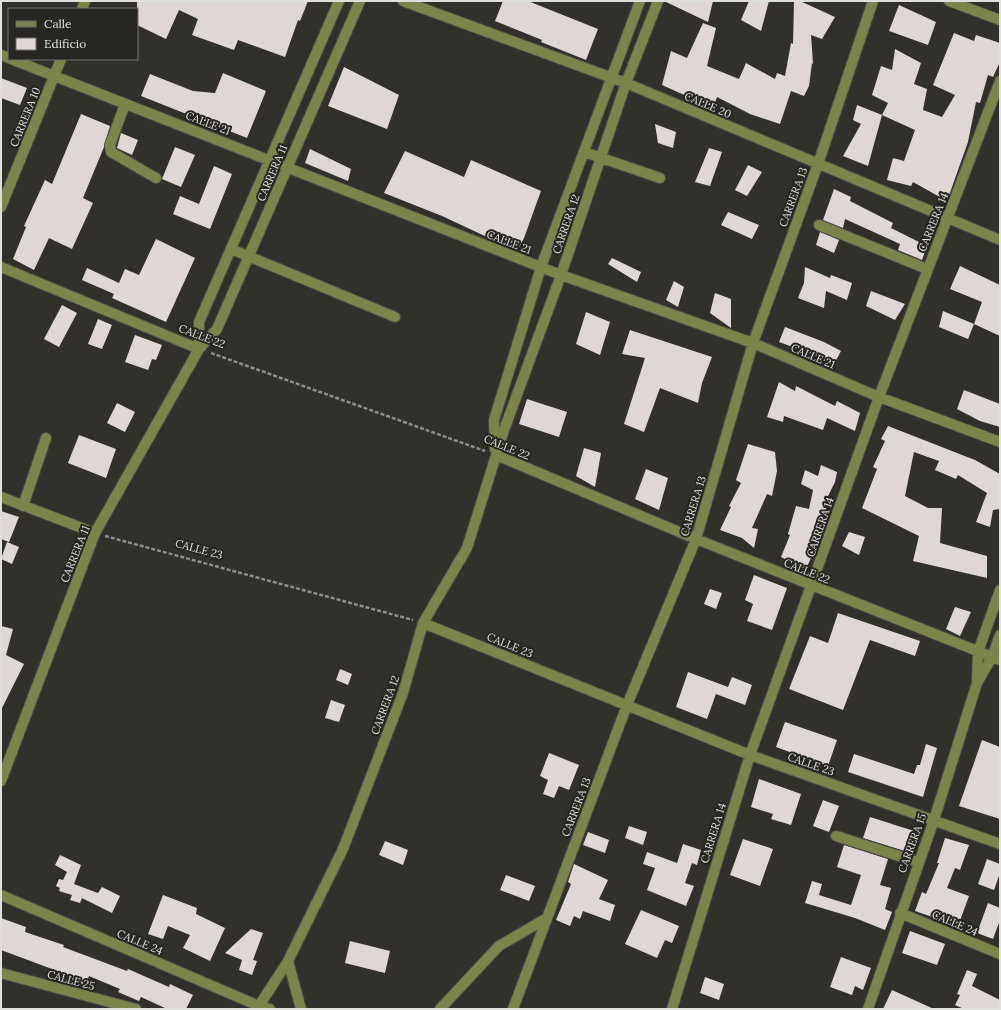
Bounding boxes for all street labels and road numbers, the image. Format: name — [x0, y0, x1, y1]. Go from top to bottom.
street label: CARRERA 10 — [7, 85, 43, 149]
street label: CALLE 20 — [682, 89, 734, 121]
street label: CALLE 21 — [184, 108, 232, 138]
street label: CARRERA 11 — [254, 142, 290, 204]
street label: CARRERA 13 — [776, 165, 810, 229]
street label: CARRERA 14 — [915, 190, 951, 254]
street label: CARRERA 12 — [549, 192, 583, 256]
street label: CALLE 21 — [485, 227, 533, 257]
street label: CALLE 22 — [177, 321, 227, 351]
street label: CALLE 21 — [789, 340, 837, 372]
street label: CALLE 22 — [482, 431, 532, 463]
street label: CARRERA 13 — [677, 474, 709, 538]
street label: CARRERA 14 — [803, 495, 837, 559]
street label: CARRERA 11 — [57, 523, 93, 585]
street label: CALLE 23 — [174, 536, 224, 562]
street label: CALLE 22 — [782, 555, 832, 587]
street label: CALLE 23 — [485, 629, 535, 661]
street label: CARRERA 12 — [368, 673, 402, 737]
street label: CALLE 23 — [786, 749, 836, 779]
street label: CARRERA 13 — [558, 775, 594, 839]
street label: CARRERA 14 — [697, 801, 729, 865]
street label: CARRERA 15 — [895, 811, 929, 875]
street label: CALLE 24 — [930, 907, 980, 939]
street label: CALLE 24 — [115, 926, 165, 958]
street label: CALLE 25 — [46, 967, 96, 993]

